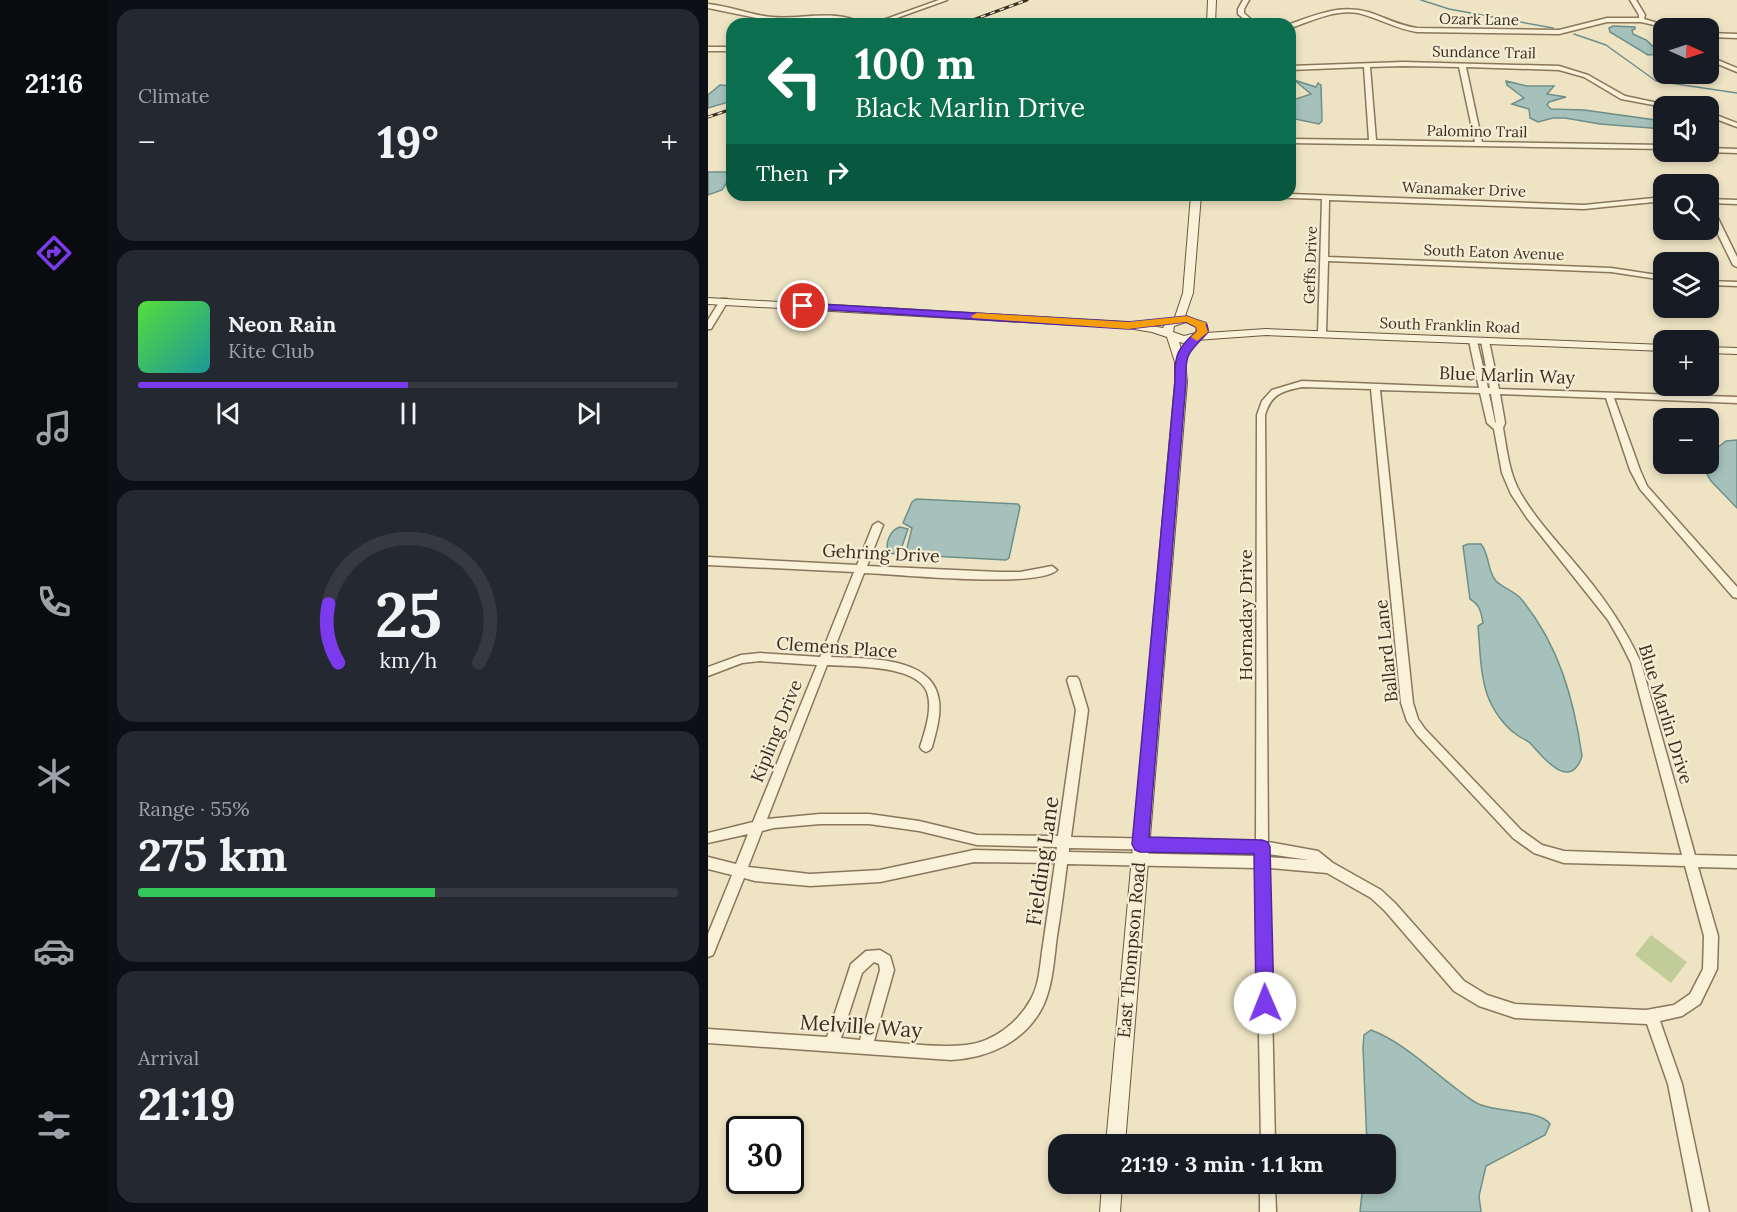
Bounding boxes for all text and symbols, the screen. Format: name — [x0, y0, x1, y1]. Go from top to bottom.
street label: Ozark Lane — [1439, 9, 1519, 29]
north arrow — [1653, 18, 1719, 84]
map controls — [1653, 18, 1719, 474]
text: 100 m — [855, 37, 975, 91]
icon: left — [756, 42, 834, 120]
street label: Sundance Trail — [1432, 42, 1536, 62]
text: 21:16 — [25, 66, 83, 100]
text: Climate — [138, 83, 210, 108]
text: Black Marlin Drive — [855, 90, 1085, 124]
button: sound — [1653, 96, 1719, 162]
text: 19° — [377, 113, 439, 170]
text: − — [138, 121, 156, 163]
text: + — [660, 121, 678, 163]
street label: Palomino Trail — [1426, 121, 1528, 141]
icon: right — [821, 156, 854, 189]
text: Then — [756, 159, 809, 187]
button: search — [1653, 174, 1719, 240]
street label: Wanamaker Drive — [1402, 177, 1526, 201]
street label: Geffs Drive — [1299, 226, 1321, 304]
icon: directions — [33, 232, 75, 274]
street label: South Eaton Avenue — [1423, 240, 1565, 264]
button: layers — [1653, 252, 1719, 318]
pin — [777, 280, 828, 331]
icon: arrive — [786, 289, 819, 322]
text: Neon Rain — [228, 310, 336, 338]
street label: South Franklin Road — [1379, 313, 1521, 337]
button: + — [1653, 330, 1719, 396]
text: Kite Club — [228, 338, 314, 363]
street label: Blue Marlin Way — [1439, 361, 1576, 389]
icon: previous — [212, 397, 245, 430]
icon: pause — [392, 397, 425, 430]
icon: next — [572, 397, 605, 430]
icon: music — [33, 407, 75, 449]
button: − — [1653, 408, 1719, 474]
street label: Gehring Drive — [822, 538, 941, 568]
street label: Hornaday Drive — [1234, 549, 1257, 681]
text: 25 — [375, 574, 441, 654]
icon: phone — [33, 581, 75, 623]
street label: Ballard Lane — [1369, 598, 1403, 704]
street label: Clemens Place — [776, 631, 899, 663]
street label: Blue Marlin Drive — [1634, 641, 1698, 787]
text: km/h — [379, 646, 437, 674]
street label: Kipling Drive — [745, 676, 807, 786]
icon: climate — [33, 755, 75, 797]
street label: Fielding Lane — [1020, 795, 1064, 927]
text: Range · 55% — [138, 796, 250, 821]
text: 275 km — [138, 826, 287, 883]
street label: East Thompson Road — [1112, 861, 1150, 1039]
icon: car — [33, 930, 75, 972]
position arrow — [1233, 971, 1297, 1035]
street label: Melville Way — [799, 1008, 923, 1044]
text: Arrival — [138, 1045, 199, 1070]
text: 21:19 — [138, 1075, 236, 1132]
icon: filters — [33, 1104, 75, 1146]
speed limit sign: 30 — [726, 1116, 804, 1194]
text: 21:19 · 3 min · 1.1 km — [1121, 1150, 1323, 1178]

